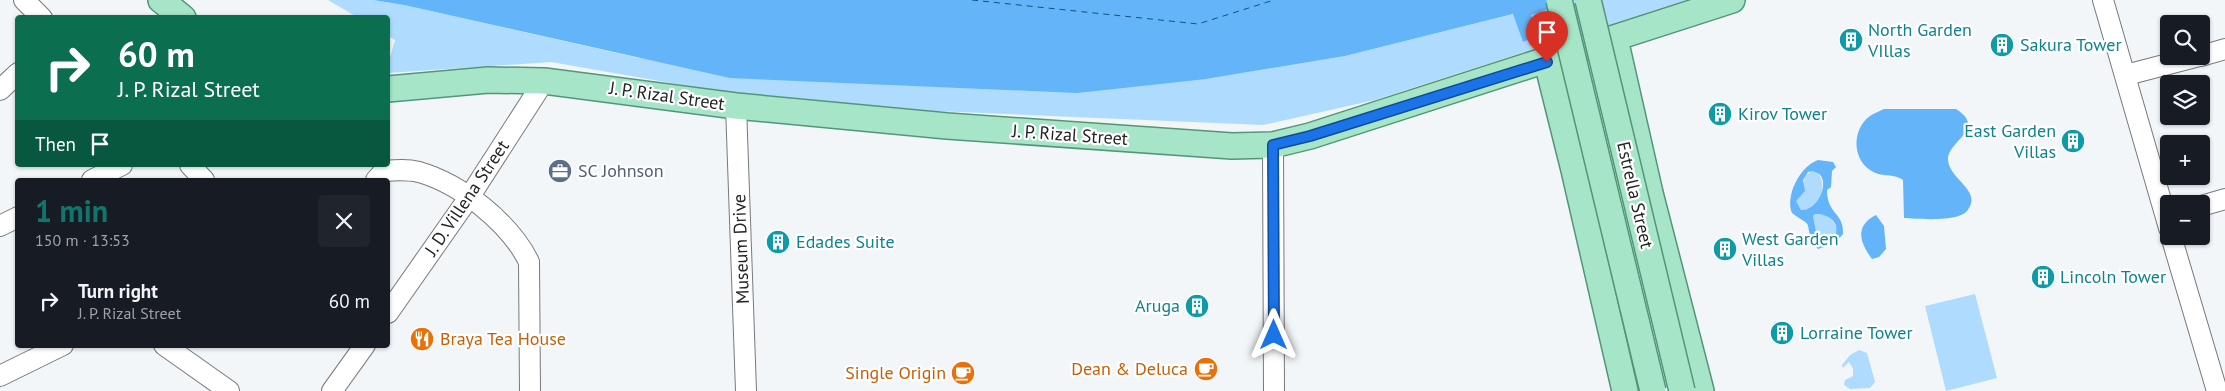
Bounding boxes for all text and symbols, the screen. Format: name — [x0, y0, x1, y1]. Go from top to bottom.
pin — [1526, 11, 1568, 62]
map controls — [2160, 15, 2210, 245]
button: search — [2160, 15, 2210, 65]
icon: arrive — [1533, 18, 1561, 46]
place label: North Garden VIllas — [1867, 18, 1972, 62]
building icon: North Garden VIllas — [1838, 27, 1864, 53]
text: 60 m — [118, 31, 195, 77]
building icon: Sakura Tower — [1989, 32, 2015, 58]
place label: Sakura Tower — [2020, 33, 2122, 56]
icon: right — [35, 35, 100, 100]
text: J. P. Rizal Street — [118, 75, 260, 103]
button: layers — [2160, 75, 2210, 125]
street label: J. P. Rizal Street — [607, 76, 726, 115]
building icon: Kirov Tower — [1707, 101, 1733, 127]
place label: Kirov Tower — [1738, 102, 1827, 125]
street label: J. P. Rizal Street — [1010, 119, 1129, 150]
place label: East Garden Villas — [1964, 119, 2056, 163]
building icon: East Garden Villas — [2060, 128, 2086, 154]
icon: arrive — [86, 130, 114, 158]
text: Then — [35, 132, 76, 156]
street label: J. D. Villena Street — [419, 135, 514, 261]
button: + — [2160, 135, 2210, 185]
street label: Estrella Street — [1612, 139, 1659, 250]
office icon: SC Johnson — [547, 158, 573, 184]
place label: SC Johnson — [578, 159, 664, 182]
text: 1 min — [35, 191, 108, 230]
street label: Museum Drive — [727, 194, 754, 304]
button: close — [318, 195, 370, 247]
button: − — [2160, 195, 2210, 245]
place label: West Garden Villas — [1741, 227, 1839, 271]
building icon: Edades Suite — [765, 229, 791, 255]
text: 150 m · 13:53 — [35, 230, 130, 250]
place label: Edades Suite — [796, 230, 895, 253]
building icon: West Garden Villas — [1712, 236, 1738, 262]
building icon: Lincoln Tower — [2030, 264, 2056, 290]
place label: Lincoln Tower — [2060, 265, 2166, 288]
text: Turn right — [78, 279, 158, 303]
icon: right — [35, 287, 63, 315]
text: 60 m — [329, 289, 370, 313]
building icon: Aruga — [1184, 293, 1210, 319]
place label: Aruga — [1135, 294, 1180, 317]
text: J. P. Rizal Street — [78, 303, 181, 323]
position arrow — [1247, 308, 1299, 360]
building icon: Lorraine Tower — [1769, 320, 1795, 346]
place label: Lorraine Tower — [1800, 321, 1913, 344]
restaurant icon: Braya Tea House — [409, 326, 435, 352]
place label: Braya Tea House — [440, 327, 566, 350]
cafe icon: Dean & Deluca — [1193, 356, 1219, 382]
place label: Dean & Deluca — [1071, 357, 1188, 380]
cafe icon: Single Origin — [950, 360, 976, 386]
place label: Single Origin — [845, 361, 946, 384]

